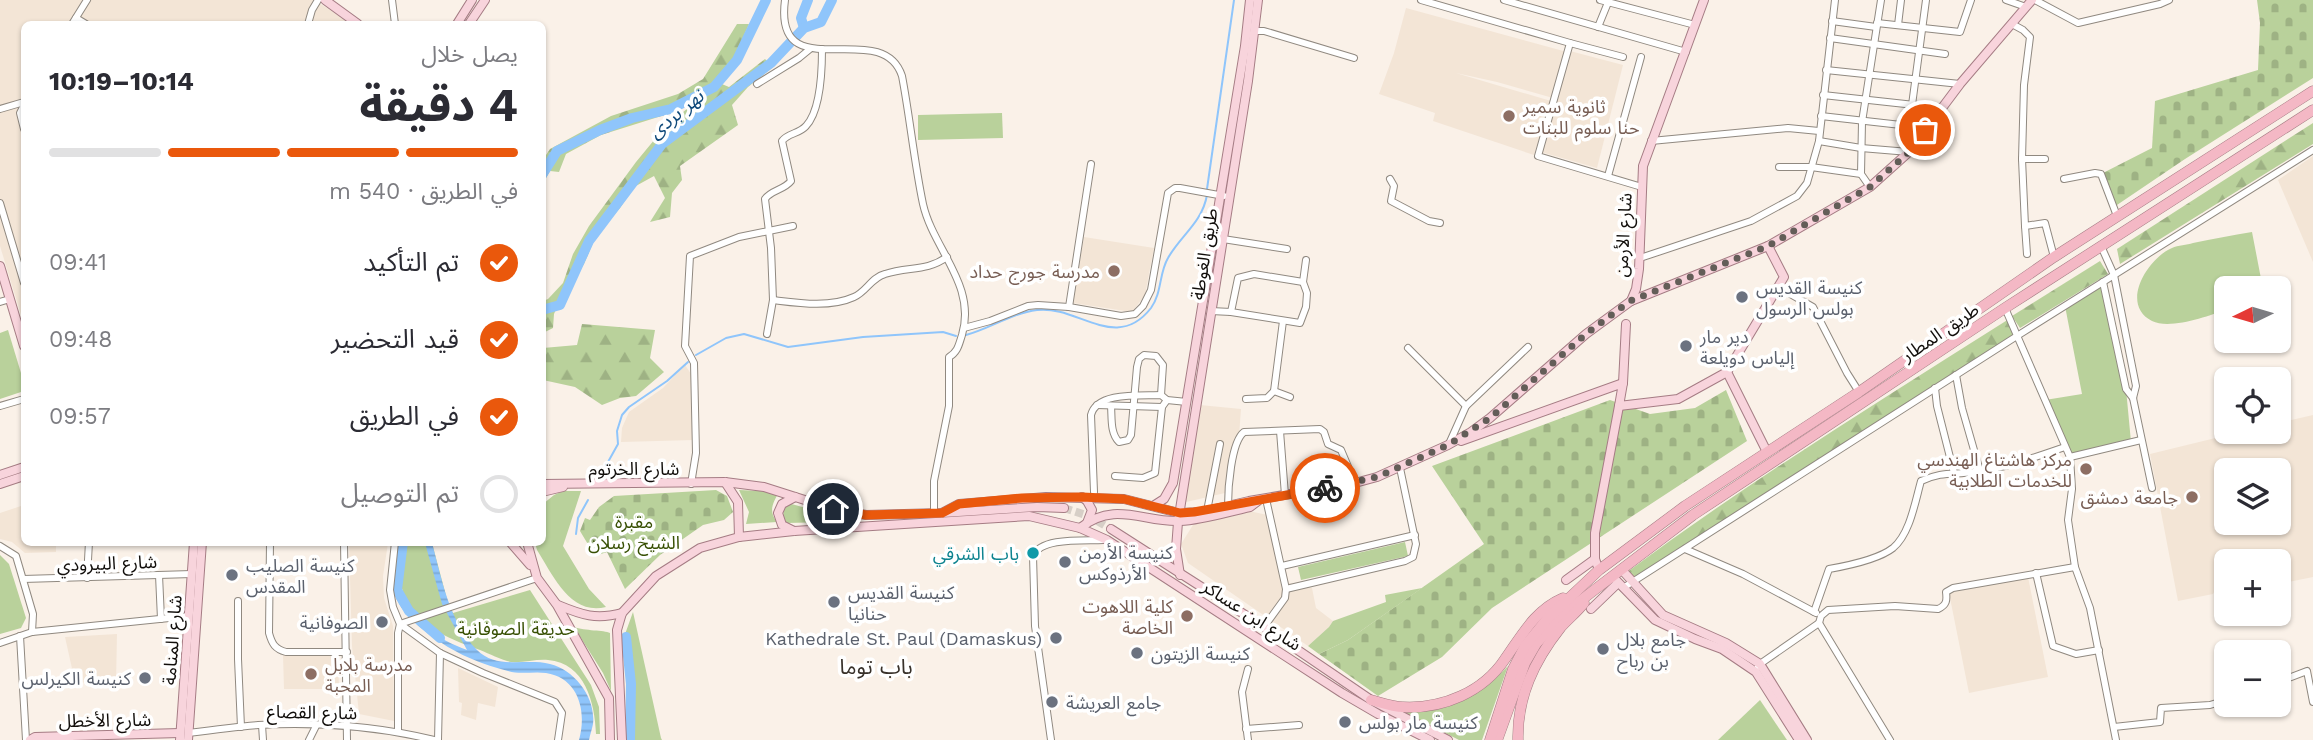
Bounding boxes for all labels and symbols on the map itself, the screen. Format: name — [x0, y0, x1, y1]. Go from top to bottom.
water label: نهر بردى — [644, 84, 710, 143]
place label: ثانوية سمير حنا سلوم للبنات — [1522, 96, 1640, 142]
pin — [1895, 100, 1955, 160]
marker: ثانوية سمير حنا سلوم للبنات — [1501, 108, 1517, 124]
street label: شارع الأرمن — [1610, 192, 1640, 278]
street label: طريق الغوطة — [1186, 207, 1223, 302]
place label: مدرسة جورج حداد — [970, 261, 1100, 285]
marker: مدرسة جورج حداد — [1106, 263, 1122, 279]
north arrow — [2214, 276, 2291, 354]
place label: كنيسة القديس بولس الرسول — [1756, 277, 1863, 320]
marker: كنيسة القديس بولس الرسول — [1734, 289, 1750, 305]
street label: طريق المطار — [1896, 298, 1983, 367]
place label: دير مار إلياس دويلعة — [1699, 326, 1794, 370]
marker: دير مار إلياس دويلعة — [1678, 338, 1694, 354]
place label: مركز هاشتاغ الهندسي للخدمات الطلابية — [1917, 449, 2072, 491]
courier — [1290, 453, 1360, 523]
street label: شارع الخرتوم — [589, 458, 679, 483]
marker: مركز هاشتاغ الهندسي للخدمات الطلابية — [2078, 461, 2094, 477]
pin — [803, 479, 863, 539]
place label: جامعة دمشق — [2081, 487, 2178, 509]
marker: جامعة دمشق — [2184, 489, 2200, 505]
park label: مقبرة الشيخ رسلان — [588, 511, 680, 556]
place label: كنيسة الأرمن الأرذوكس — [1079, 542, 1173, 585]
place label: باب الشرقي — [933, 543, 1019, 567]
marker: باب الشرقي — [1025, 545, 1041, 561]
street label: شارع البيرودي — [56, 551, 158, 579]
marker: كنيسة الأرمن الأرذوكس — [1057, 554, 1073, 570]
place label: كنيسة الصليب المقدس — [246, 555, 355, 598]
marker: كنيسة الصليب المقدس — [224, 567, 240, 583]
street label: شارع ابن عساكر — [1196, 575, 1305, 658]
place label: كنيسة القديس حنانيا — [848, 582, 955, 624]
street label: شارع المنامة — [158, 594, 190, 686]
marker: كنيسة القديس حنانيا — [826, 594, 842, 610]
place label: كلية اللاهوت الخاصة — [1082, 596, 1174, 638]
marker: كلية اللاهوت الخاصة — [1179, 608, 1195, 624]
place label: الصوفانية — [300, 612, 368, 634]
marker: الصوفانية — [374, 614, 390, 630]
park label: حديقة الصوفانية — [457, 618, 575, 640]
place label: Kathedrale St. Paul (Damaskus) — [765, 628, 1042, 649]
place label: جامع بلال بن رباح — [1617, 629, 1686, 674]
marker: Kathedrale St. Paul (Damaskus) — [1048, 630, 1064, 646]
marker: جامع بلال بن رباح — [1595, 641, 1611, 657]
place label: كنيسة الزيتون — [1151, 643, 1251, 665]
marker: كنيسة الزيتون — [1129, 645, 1145, 661]
place label: مدرسة بلابل المحبة — [325, 654, 413, 696]
district label: باب توما — [839, 654, 913, 679]
marker: مدرسة بلابل المحبة — [303, 666, 319, 682]
place label: كنيسة الكيرلس — [21, 668, 132, 690]
marker: كنيسة الكيرلس — [137, 670, 153, 686]
place label: جامع العريشة — [1066, 692, 1161, 717]
marker: جامع العريشة — [1044, 694, 1060, 710]
street label: شارع القصاع — [266, 701, 357, 727]
street label: شارع الأخطل — [59, 709, 152, 735]
place label: كنيسة مار بولس — [1359, 712, 1478, 734]
marker: كنيسة مار بولس — [1337, 714, 1353, 730]

